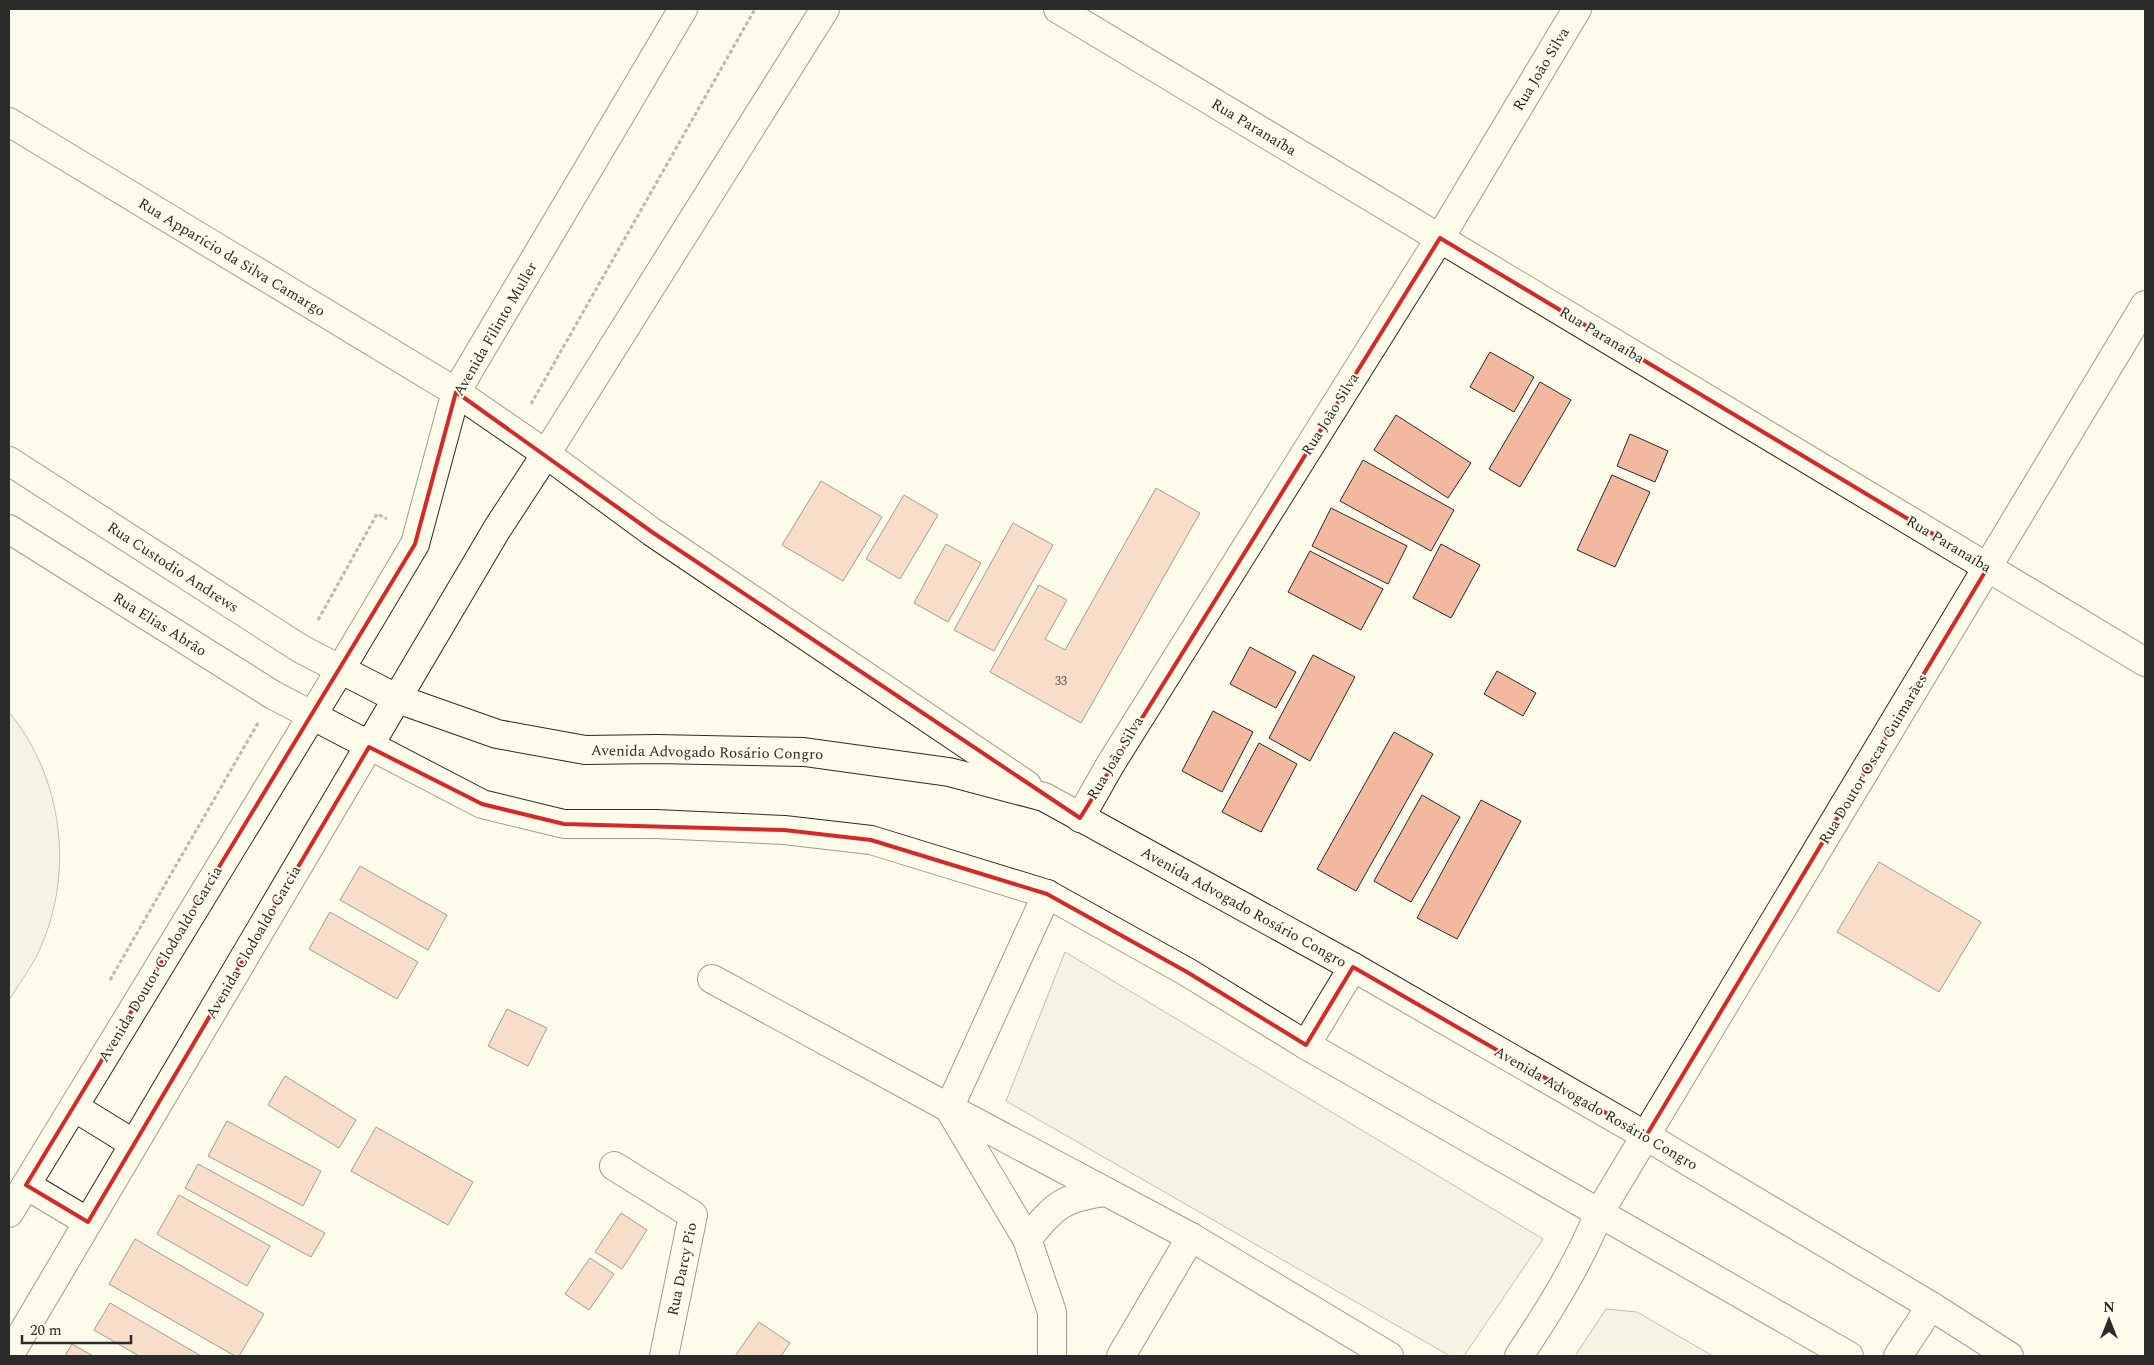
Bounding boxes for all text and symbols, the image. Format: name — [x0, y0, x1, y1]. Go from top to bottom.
street label: Rua João Silva — [1507, 23, 1576, 115]
street label: Rua Paranaíba — [1207, 93, 1301, 162]
street label: Rua Apparício da Silva Camargo — [134, 192, 330, 323]
street label: Avenida Filinto Muller — [448, 258, 543, 401]
street label: Rua Paranaíba — [1555, 301, 1649, 370]
street label: Rua João Silva — [1296, 368, 1365, 460]
street label: Rua Paranaíba — [1902, 510, 1996, 579]
street label: Rua Custodio Andrews — [102, 516, 243, 619]
street label: Rua Elias Abrão — [108, 586, 211, 662]
street label: Rua Doutor Oscar Guimarães — [1813, 670, 1934, 849]
house number: 33 — [1055, 672, 1067, 691]
street label: Rua João Silva — [1081, 712, 1150, 804]
street label: Avenida Advogado Rosário Congro — [591, 739, 823, 766]
street label: Avenida Advogado Rosário Congro — [1137, 841, 1351, 974]
street label: Avenida Doutor Clodoaldo Garcia — [93, 861, 229, 1067]
street label: Avenida Clodoaldo Garcia — [200, 861, 307, 1023]
street label: Avenida Advogado Rosário Congro — [1489, 1040, 1702, 1176]
street label: Rua Darcy Pio — [661, 1220, 704, 1318]
north arrow — [2084, 1295, 2134, 1345]
text: N — [2103, 1297, 2115, 1318]
scale bar — [22, 1312, 131, 1344]
text: 20 m — [30, 1319, 62, 1342]

